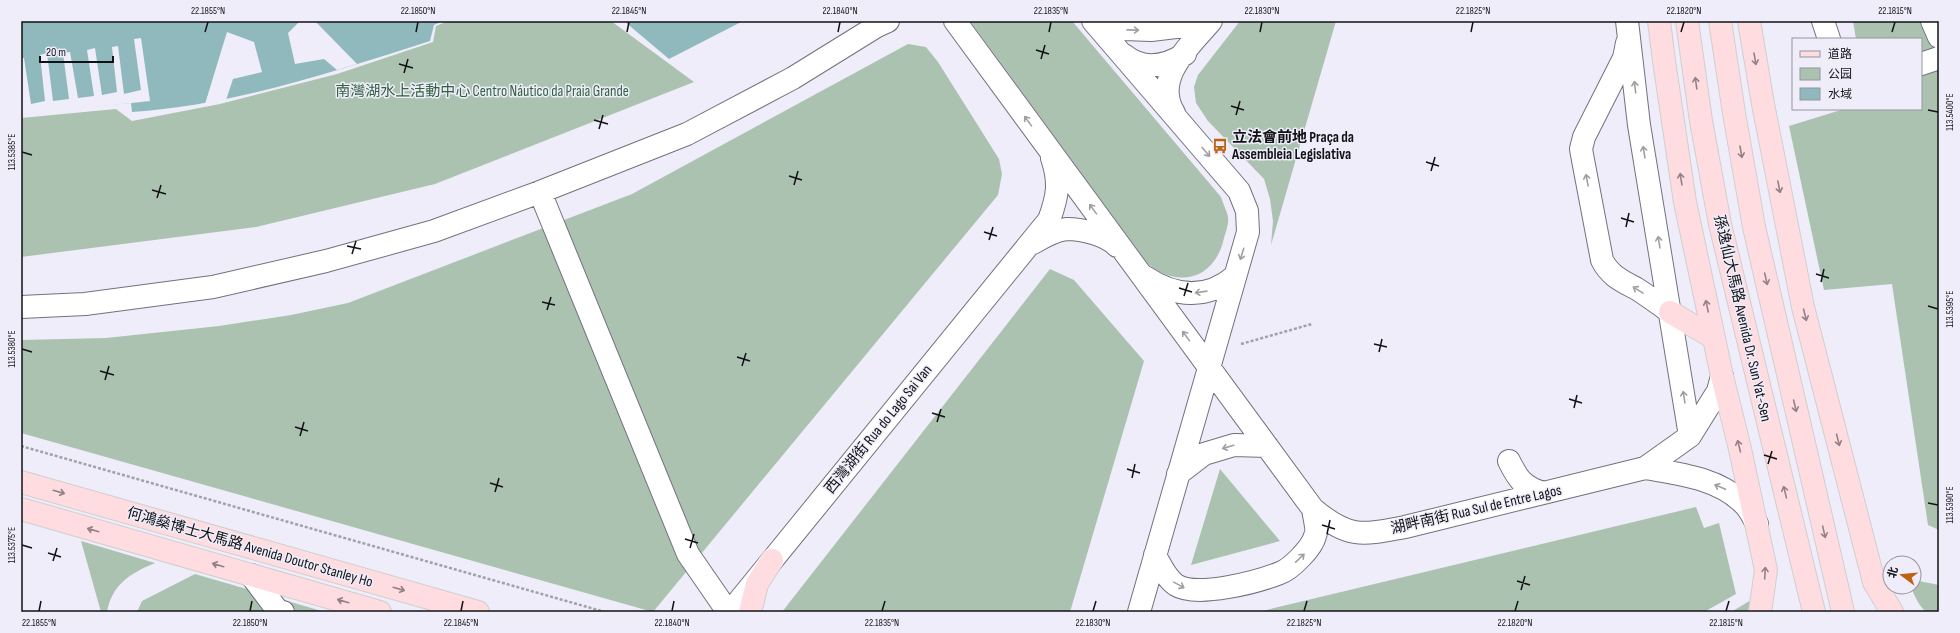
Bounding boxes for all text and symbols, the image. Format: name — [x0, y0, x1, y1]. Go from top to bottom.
text: 22.1855°N — [191, 5, 225, 17]
text: 22.1850°N — [401, 5, 435, 17]
text: 22.1845°N — [612, 5, 646, 17]
text: 22.1840°N — [822, 5, 858, 17]
text: 22.1835°N — [1034, 5, 1068, 17]
text: 22.1830°N — [1245, 5, 1279, 17]
text: 22.1825°N — [1456, 5, 1490, 17]
text: 22.1820°N — [1667, 5, 1701, 17]
text: 22.1815°N — [1878, 5, 1912, 17]
one-way arrow — [1126, 26, 1139, 33]
scale bar — [40, 38, 113, 64]
legend — [1792, 38, 1922, 110]
text: 20 m — [46, 45, 66, 60]
text: 道路 — [1828, 47, 1852, 62]
one-way arrow — [1751, 53, 1759, 66]
text: 公园 — [1828, 67, 1852, 82]
one-way arrow — [1692, 77, 1700, 90]
one-way arrow — [1631, 81, 1639, 94]
park label: 南灣湖水上活動中心 Centro Náutico da Praia Grande — [335, 82, 629, 101]
text: 水域 — [1828, 87, 1852, 102]
text: 113.5400°E — [1944, 93, 1956, 131]
one-way arrow — [1024, 116, 1032, 127]
place label: 立法會前地 Praça da Assembleia Legislativa — [1231, 128, 1354, 164]
text: 113.5385°E — [6, 134, 18, 170]
bus stop icon: 立法會前地 Praça da Assembleia Legislativa — [1211, 137, 1229, 155]
one-way arrow — [1640, 145, 1648, 158]
one-way arrow — [1737, 145, 1745, 158]
one-way arrow — [1202, 147, 1211, 158]
one-way arrow — [1677, 173, 1685, 186]
one-way arrow — [1582, 174, 1590, 187]
one-way arrow — [1776, 180, 1784, 193]
one-way arrow — [1088, 204, 1097, 215]
street label: 孫逸仙大馬路 Avenida Dr. Sun Yat-Sen — [1709, 213, 1776, 423]
one-way arrow — [1654, 235, 1662, 248]
one-way arrow — [1238, 247, 1245, 260]
one-way arrow — [1763, 272, 1771, 285]
one-way arrow — [1632, 286, 1644, 294]
one-way arrow — [1195, 288, 1208, 296]
text: 113.5395°E — [1944, 291, 1956, 327]
one-way arrow — [1702, 300, 1710, 313]
one-way arrow — [1802, 308, 1809, 321]
text: 113.5380°E — [6, 330, 18, 368]
one-way arrow — [1182, 331, 1190, 342]
street label: 西灣湖街 Rua do Lago Sai Van — [821, 361, 936, 498]
one-way arrow — [1680, 391, 1688, 404]
one-way arrow — [1792, 399, 1800, 412]
one-way arrow — [1834, 434, 1842, 447]
one-way arrow — [1735, 440, 1743, 453]
one-way arrow — [1222, 443, 1235, 451]
street label: 湖畔南街 Rua Sul de Entre Lagos — [1389, 481, 1563, 538]
one-way arrow — [1715, 483, 1727, 491]
one-way arrow — [1781, 486, 1788, 499]
text: 113.5390°E — [1944, 486, 1956, 524]
one-way arrow — [52, 489, 65, 497]
street label: 何鴻燊博士大馬路 Avenida Doutor Stanley Ho — [125, 503, 375, 592]
one-way arrow — [87, 526, 100, 533]
one-way arrow — [1821, 526, 1829, 539]
text: 113.5375°E — [6, 527, 18, 563]
one-way arrow — [1295, 553, 1305, 562]
north arrow — [1882, 555, 1922, 595]
one-way arrow — [212, 561, 225, 568]
text: 北 — [1885, 565, 1901, 579]
one-way arrow — [1762, 567, 1769, 580]
one-way arrow — [1173, 582, 1185, 589]
one-way arrow — [392, 586, 405, 593]
one-way arrow — [337, 597, 350, 604]
text: 22.1855°N — [22, 617, 56, 629]
text: 22.1850°N — [233, 617, 267, 629]
text: 22.1845°N — [444, 617, 478, 629]
text: 22.1840°N — [654, 617, 690, 629]
text: 22.1835°N — [865, 617, 899, 629]
text: 22.1830°N — [1076, 617, 1110, 629]
text: 22.1825°N — [1287, 617, 1321, 629]
text: 22.1820°N — [1498, 617, 1532, 629]
text: 22.1815°N — [1709, 617, 1743, 629]

